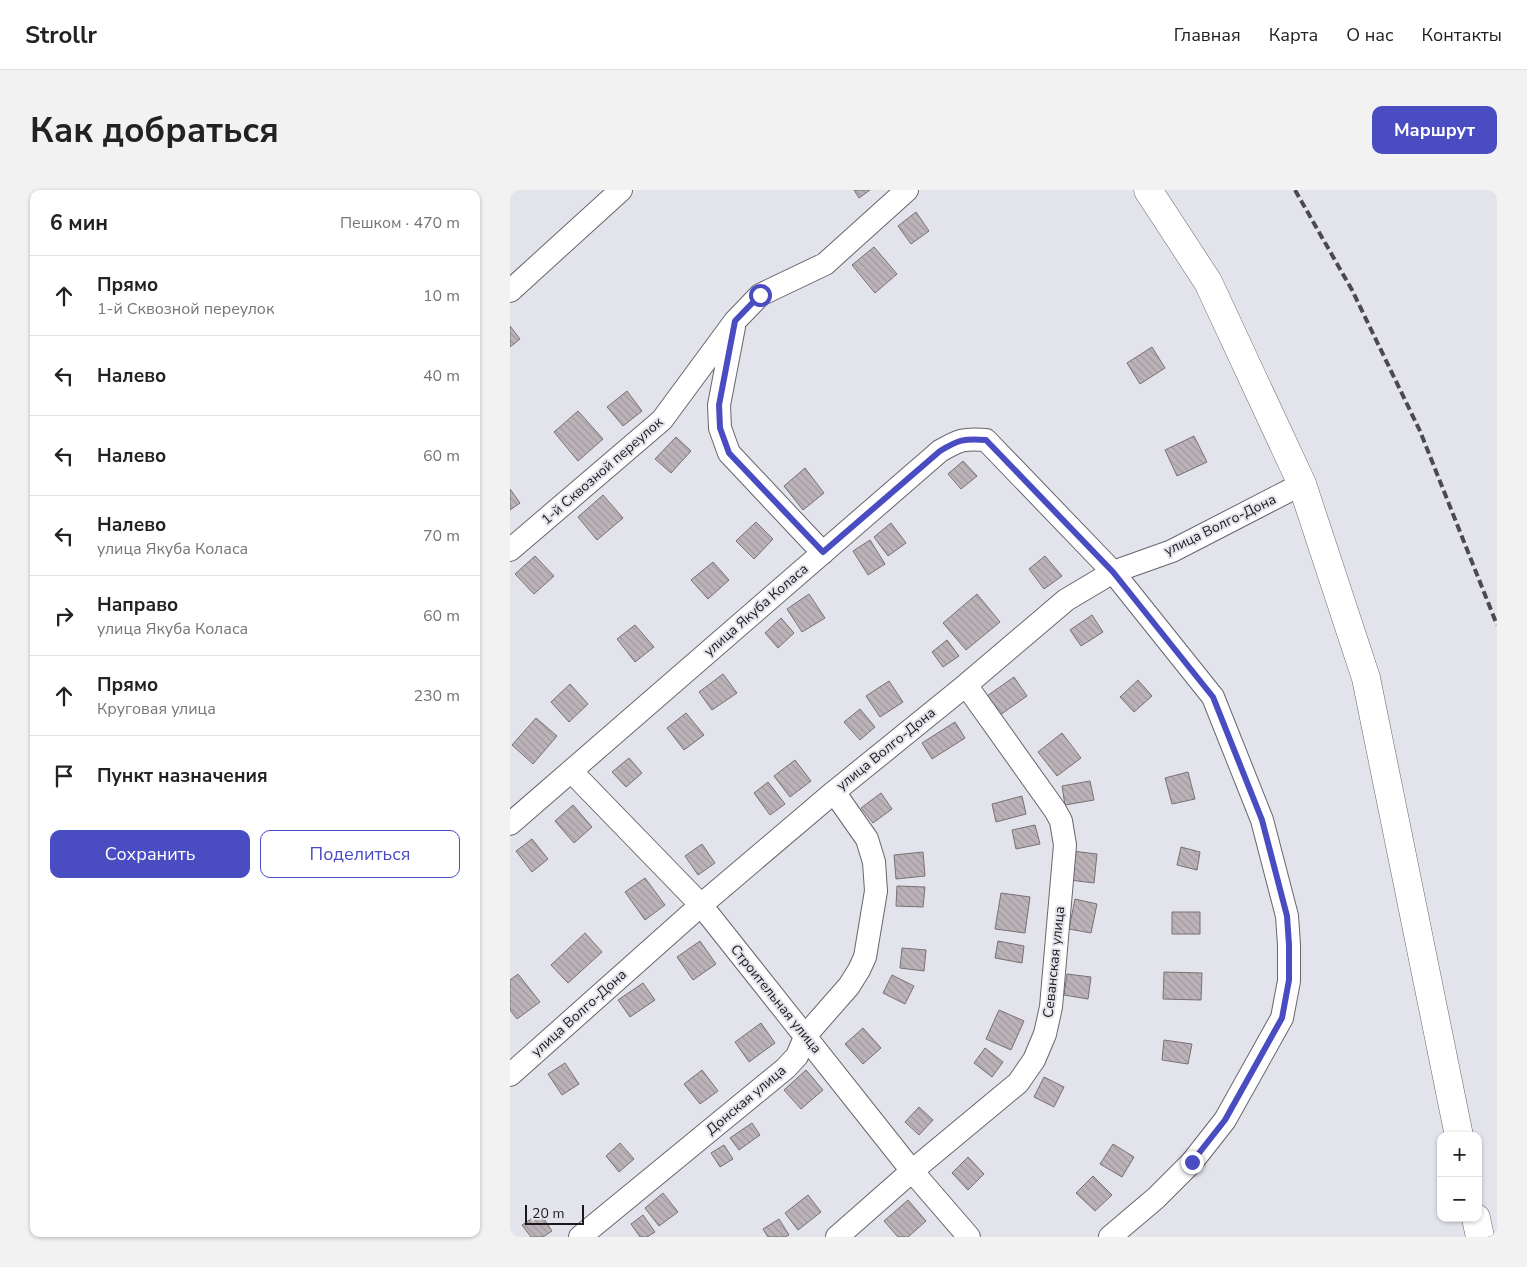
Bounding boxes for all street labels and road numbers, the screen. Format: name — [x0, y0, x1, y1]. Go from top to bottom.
street label: 1-й Сквозной переулок — [537, 413, 667, 529]
street label: улица Волго-Дона — [1161, 490, 1279, 560]
street label: улица Якуба Коласа — [700, 559, 812, 661]
street label: улица Волго-Дона — [833, 703, 939, 795]
street label: Севанская улица — [1039, 905, 1069, 1019]
street label: Строительная улица — [726, 940, 826, 1058]
street label: улица Волго-Дона — [527, 965, 631, 1061]
street label: Донская улица — [702, 1061, 790, 1139]

